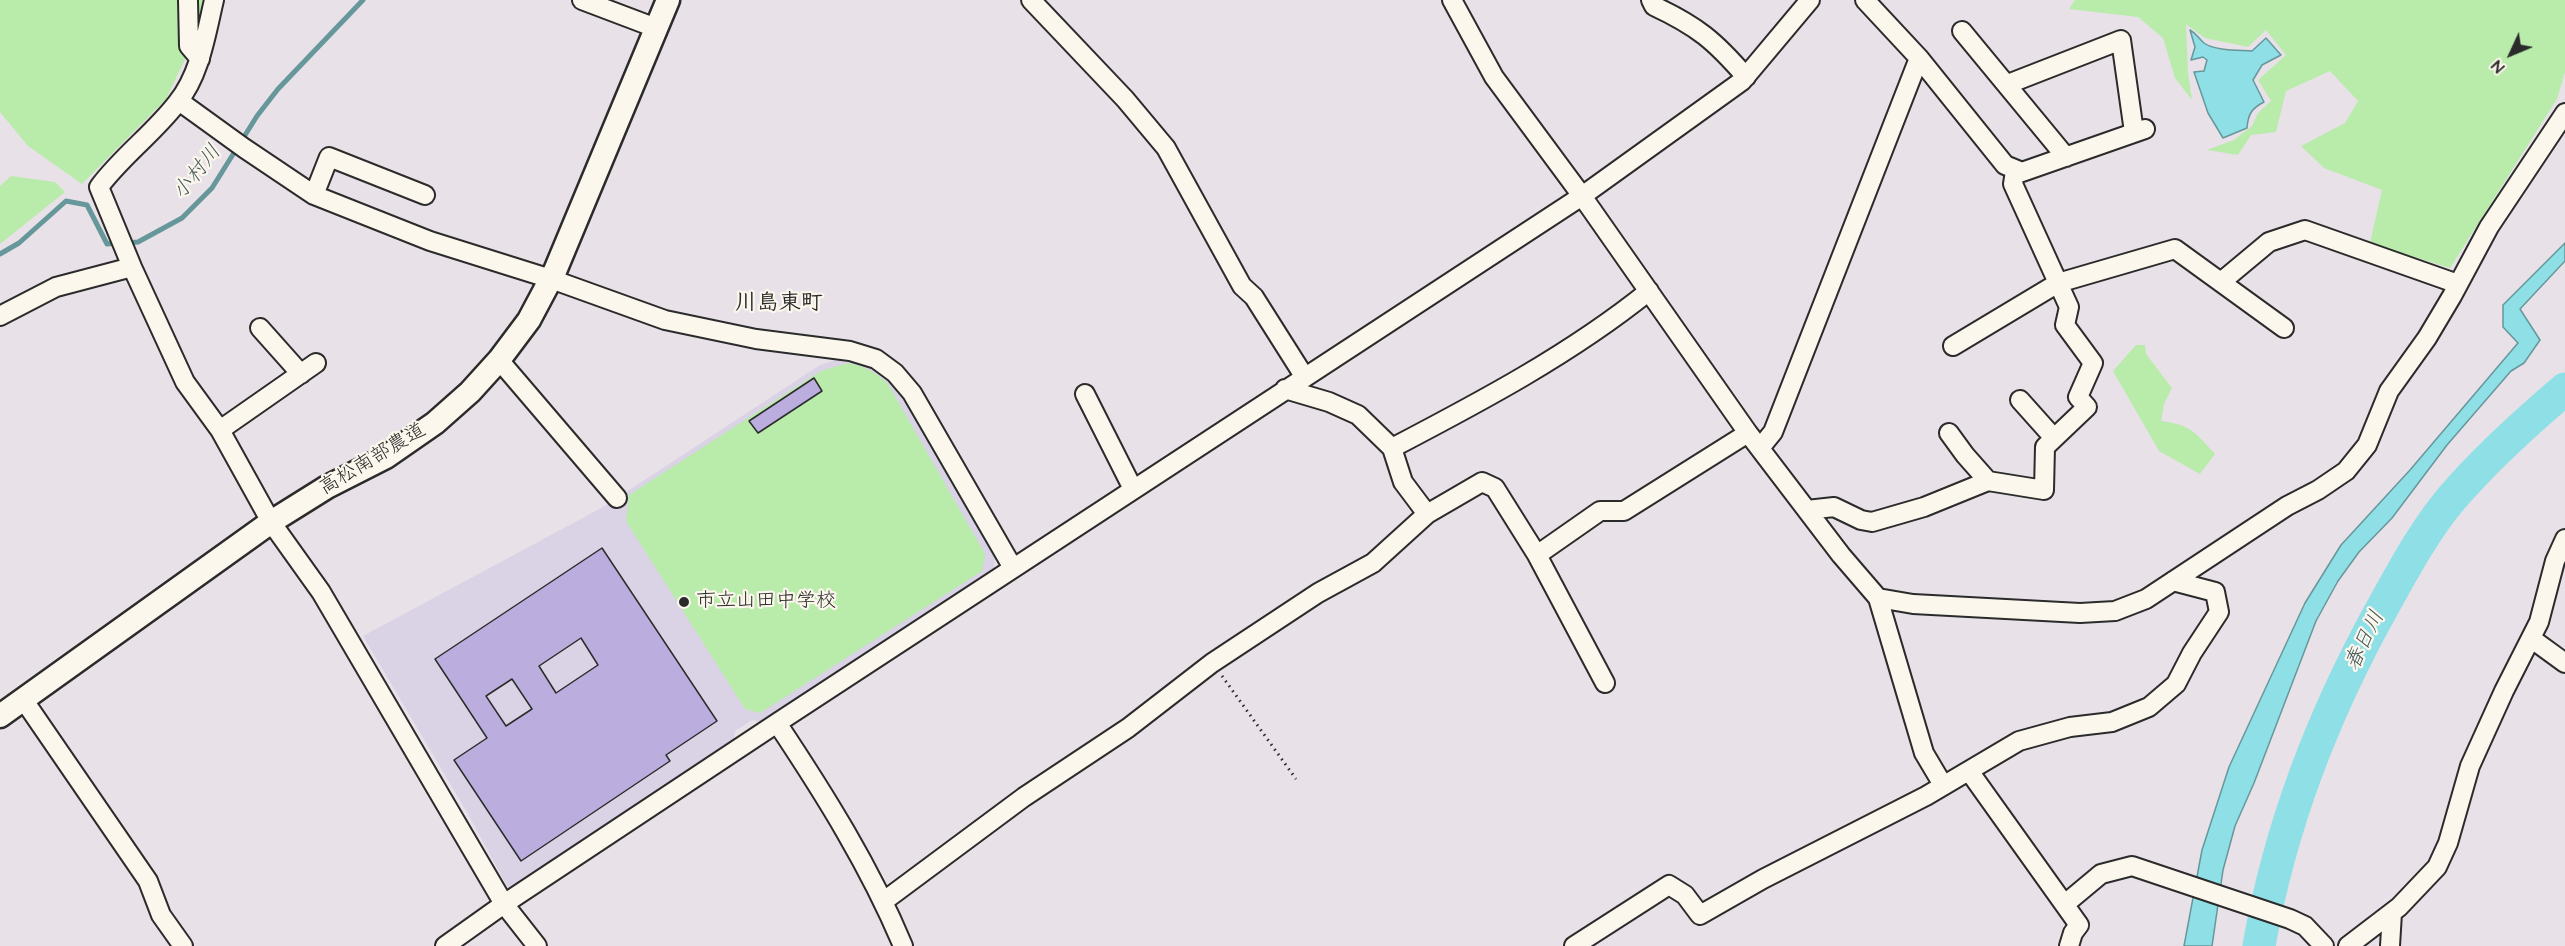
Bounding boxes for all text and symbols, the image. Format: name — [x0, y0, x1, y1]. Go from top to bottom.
north arrow — [2481, 24, 2541, 84]
text: N — [2487, 55, 2509, 78]
water label: 小村川 — [168, 141, 228, 205]
district label: 川島東町 — [735, 291, 823, 317]
street label: 高松南部農道 — [315, 419, 431, 501]
place label: 市立山田中学校 — [696, 590, 836, 614]
marker: 市立山田中学校 — [677, 595, 691, 609]
water label: 春日川 — [2341, 607, 2391, 675]

